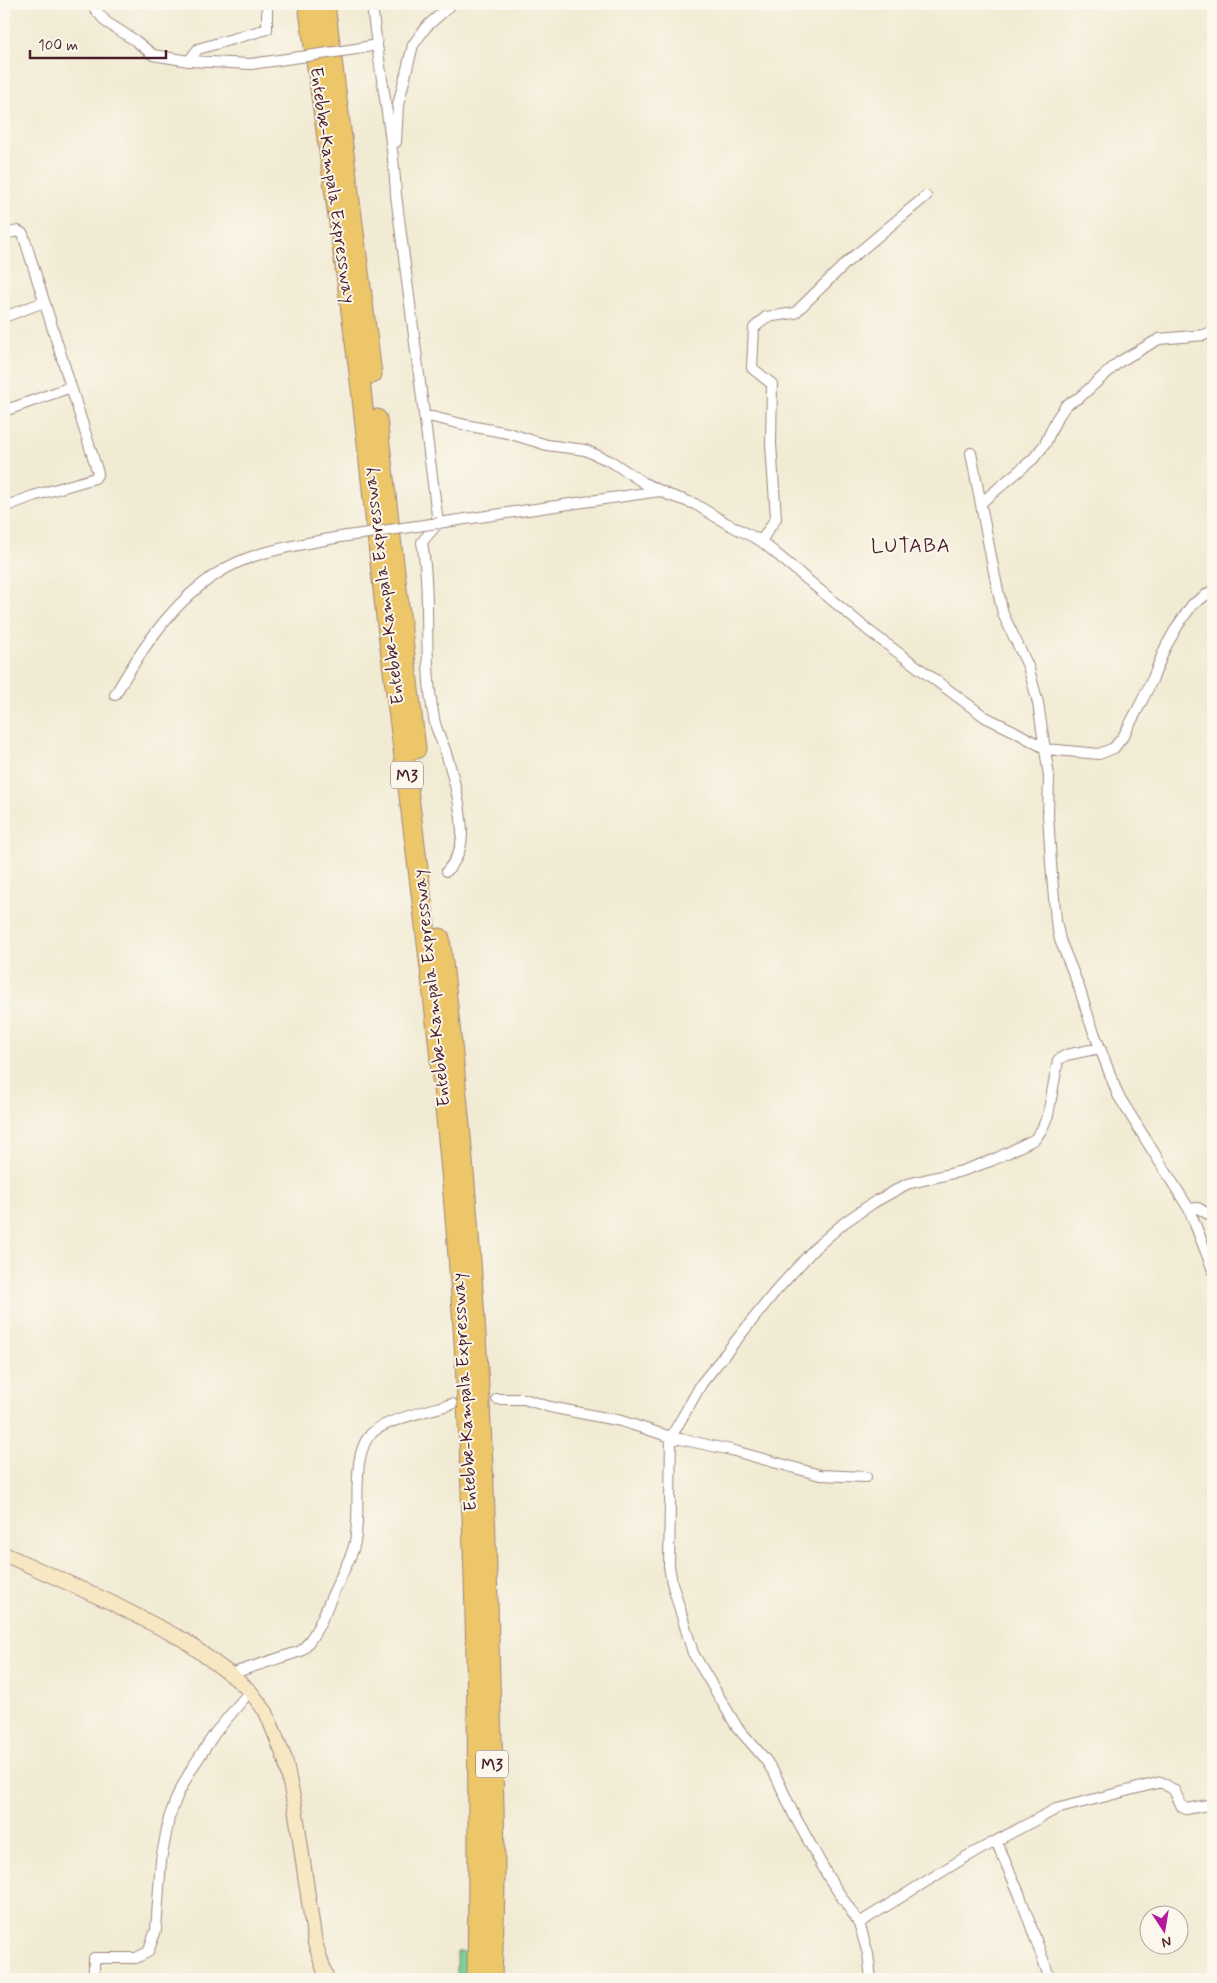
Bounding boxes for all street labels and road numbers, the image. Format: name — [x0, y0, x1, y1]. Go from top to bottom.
street label: Entebbe-Kampala Expressway — [304, 65, 361, 305]
street label: Entebbe-Kampala Expressway — [358, 466, 410, 706]
road number: M3 — [391, 762, 423, 788]
street label: Entebbe-Kampala Expressway — [408, 868, 456, 1108]
street label: Entebbe-Kampala Expressway — [447, 1272, 483, 1512]
road number: M3 — [476, 1750, 508, 1778]

